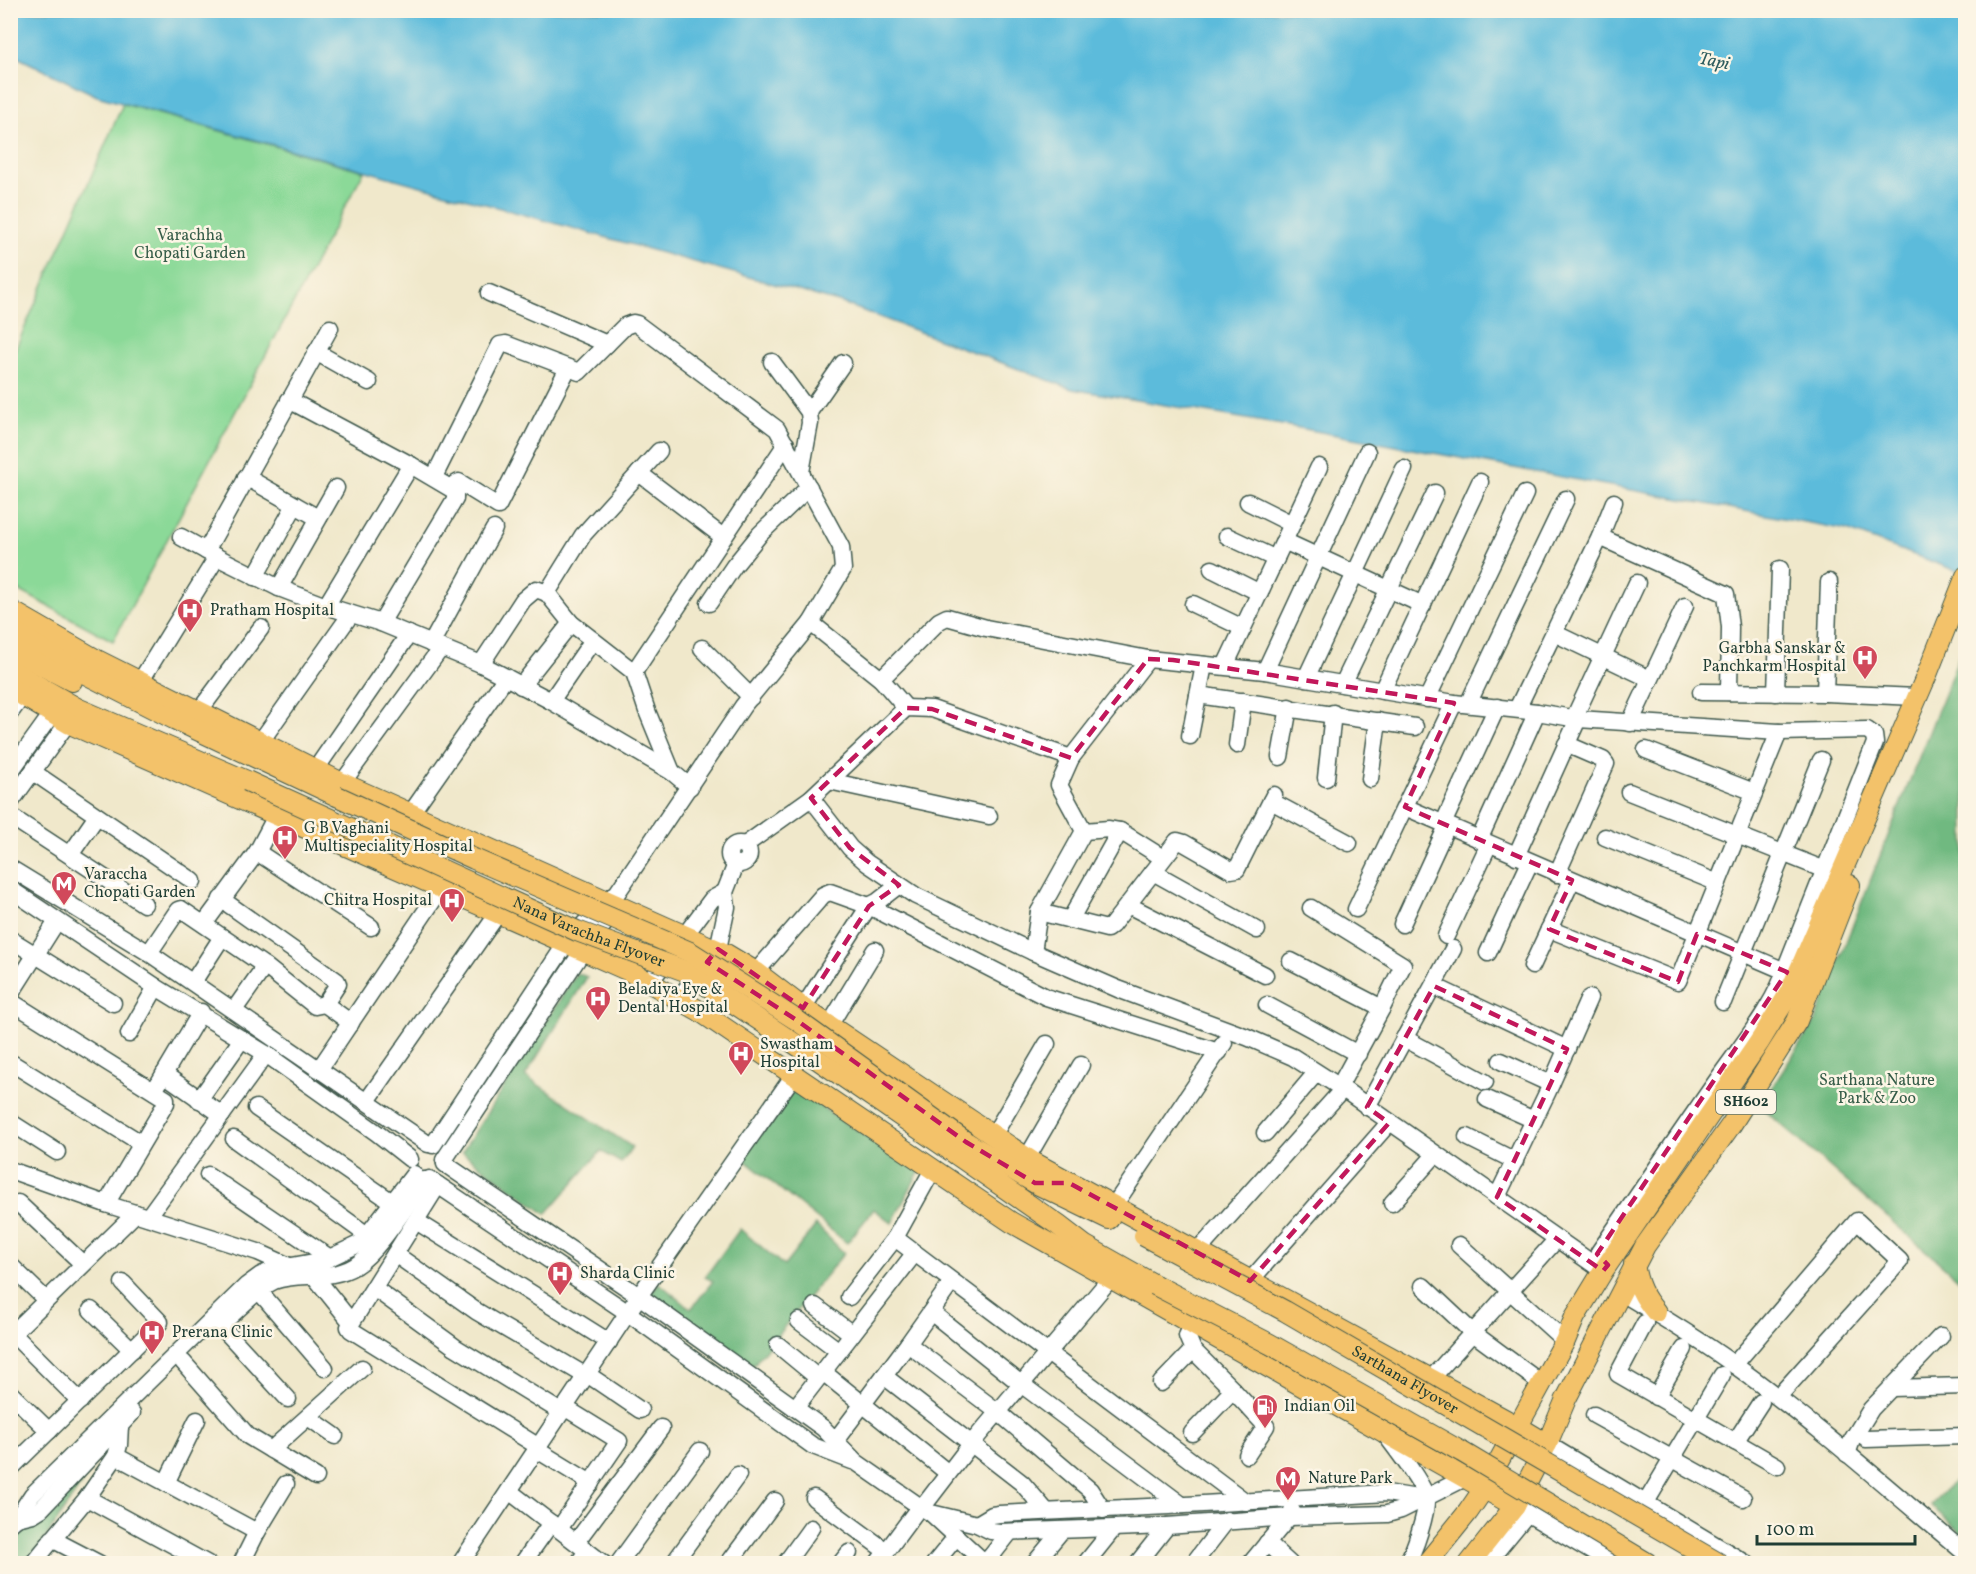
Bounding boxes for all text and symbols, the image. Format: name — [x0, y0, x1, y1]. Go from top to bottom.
water label: Tapi — [1697, 47, 1732, 77]
park label: Varachha Chopati Garden — [134, 225, 246, 265]
hospital icon: Pratham Hospital — [175, 596, 205, 634]
place label: Pratham Hospital — [210, 600, 334, 622]
place label: Garbha Sanskar & Panchkarm Hospital — [1702, 638, 1846, 678]
hospital icon: Garbha Sanskar & Panchkarm Hospital — [1850, 643, 1880, 681]
place label: G B Vaghani Multispeciality Hospital — [304, 818, 473, 858]
hospital icon: G B Vaghani Multispeciality Hospital — [270, 823, 300, 861]
place label: Varaccha Chopati Garden — [84, 864, 196, 904]
metro station icon: Varaccha Chopati Garden — [49, 869, 79, 907]
hospital icon: Chitra Hospital — [437, 886, 467, 924]
place label: Chitra Hospital — [324, 890, 432, 912]
street label: Nana Varachha Flyover — [509, 892, 668, 974]
place label: Beladiya Eye & Dental Hospital — [618, 979, 728, 1019]
hospital icon: Beladiya Eye & Dental Hospital — [583, 984, 613, 1022]
place label: Swastham Hospital — [760, 1034, 833, 1074]
hospital icon: Swastham Hospital — [726, 1039, 756, 1077]
park label: Sarthana Nature Park & Zoo — [1819, 1070, 1935, 1110]
road number: SH602 — [1716, 1090, 1776, 1114]
hospital icon: Sharda Clinic — [545, 1259, 575, 1297]
place label: Sharda Clinic — [580, 1263, 675, 1285]
hospital icon: Prerana Clinic — [137, 1318, 167, 1356]
place label: Prerana Clinic — [172, 1322, 273, 1344]
street label: Sarthana Flyover — [1347, 1341, 1462, 1421]
fuel station icon: Indian Oil — [1250, 1392, 1280, 1430]
place label: Indian Oil — [1284, 1396, 1355, 1418]
metro station icon: Nature Park — [1273, 1464, 1303, 1502]
place label: Nature Park — [1308, 1468, 1393, 1490]
scale bar — [1757, 1508, 1914, 1546]
text: 100 m — [1766, 1518, 1815, 1543]

